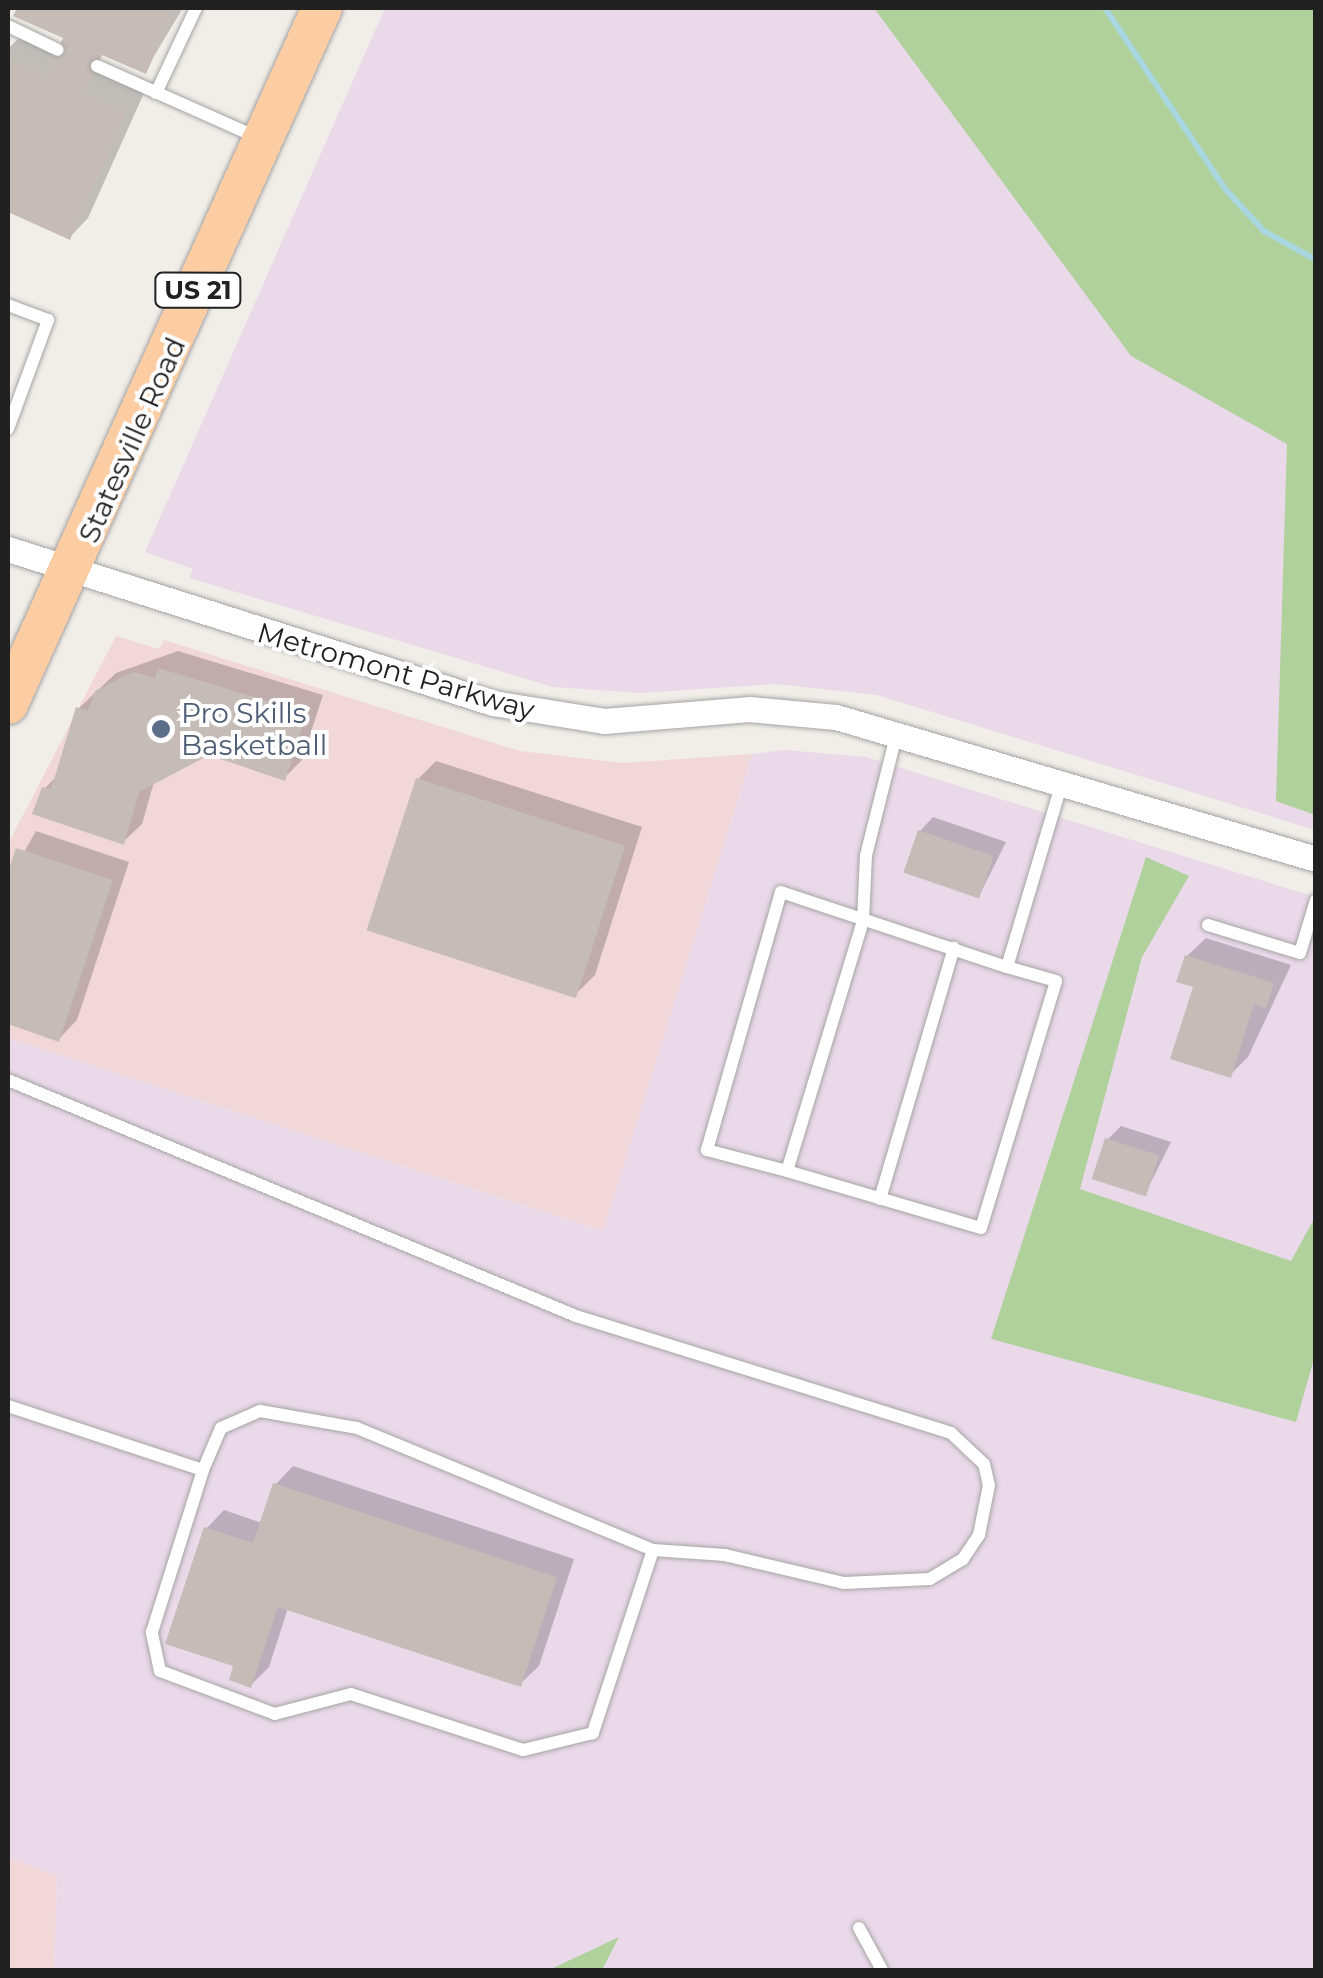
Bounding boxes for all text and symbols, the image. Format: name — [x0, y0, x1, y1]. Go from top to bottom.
road number: US 21 — [153, 270, 243, 310]
street label: Statesville Road — [72, 332, 192, 548]
street label: Metromont Parkway — [254, 615, 538, 727]
place label: Pro Skills Basketball — [181, 696, 327, 762]
marker: Pro Skills Basketball — [150, 718, 172, 740]

